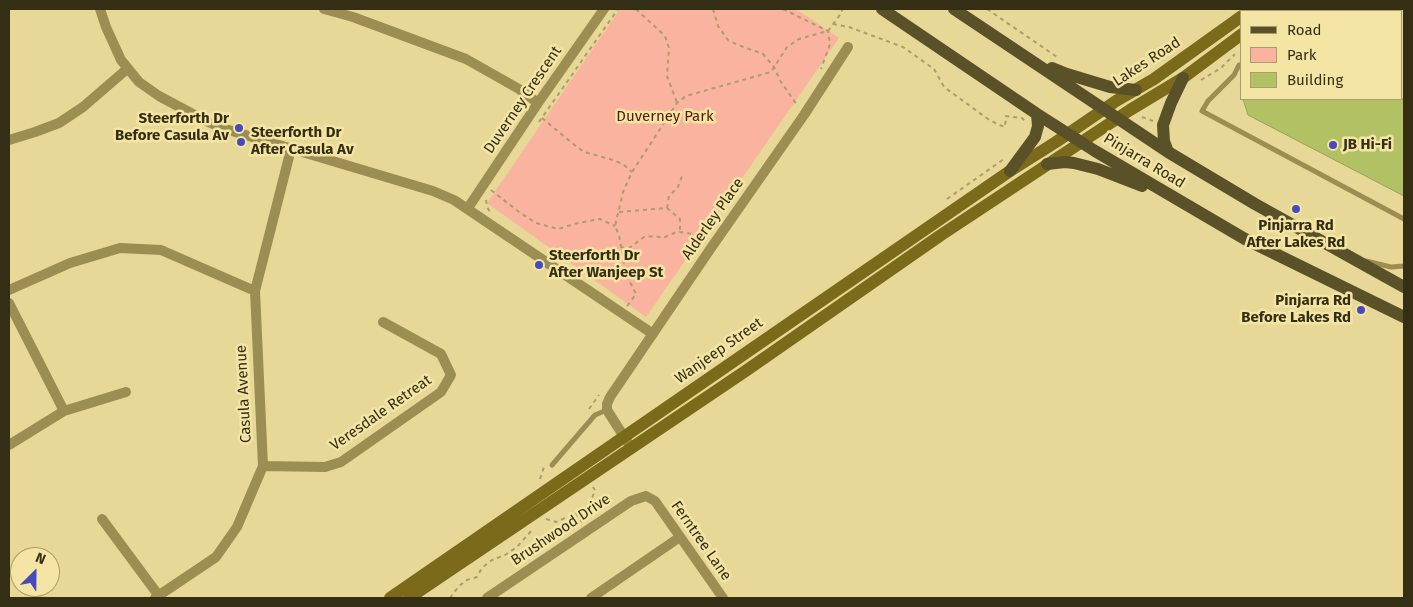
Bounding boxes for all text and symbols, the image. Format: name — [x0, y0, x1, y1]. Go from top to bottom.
legend — [1240, 10, 1403, 100]
text: Road — [1287, 21, 1322, 39]
street label: Lakes Road — [1110, 34, 1184, 90]
street label: Duverney Crescent — [480, 43, 566, 157]
text: Park — [1287, 46, 1317, 64]
text: Building — [1287, 71, 1343, 89]
park label: Duverney Park — [616, 108, 714, 126]
place label: Steerforth Dr Before Casula Av — [115, 110, 229, 145]
marker: Steerforth Dr Before Casula Av — [233, 122, 245, 134]
place label: Steerforth Dr After Casula Av — [251, 124, 354, 159]
street label: Pinjarra Road — [1100, 130, 1188, 192]
marker: Steerforth Dr After Casula Av — [235, 136, 247, 148]
place label: JB Hi-Fi — [1343, 136, 1392, 154]
marker: JB Hi-Fi — [1327, 139, 1339, 151]
street label: Alderley Place — [678, 175, 748, 263]
marker: Pinjarra Rd After Lakes Rd — [1290, 203, 1302, 215]
place label: Pinjarra Rd After Lakes Rd — [1247, 217, 1345, 252]
place label: Steerforth Dr After Wanjeep St — [549, 247, 663, 282]
marker: Steerforth Dr After Wanjeep St — [533, 259, 545, 271]
place label: Pinjarra Rd Before Lakes Rd — [1241, 292, 1351, 327]
marker: Pinjarra Rd Before Lakes Rd — [1355, 304, 1367, 316]
street label: Wanjeep Street — [672, 314, 766, 388]
street label: Casula Avenue — [232, 344, 256, 444]
street label: Veresdale Retreat — [327, 371, 435, 455]
street label: Brushwood Drive — [508, 490, 614, 570]
street label: Ferntree Lane — [667, 498, 735, 584]
north arrow — [10, 547, 60, 597]
text: N — [33, 549, 48, 568]

